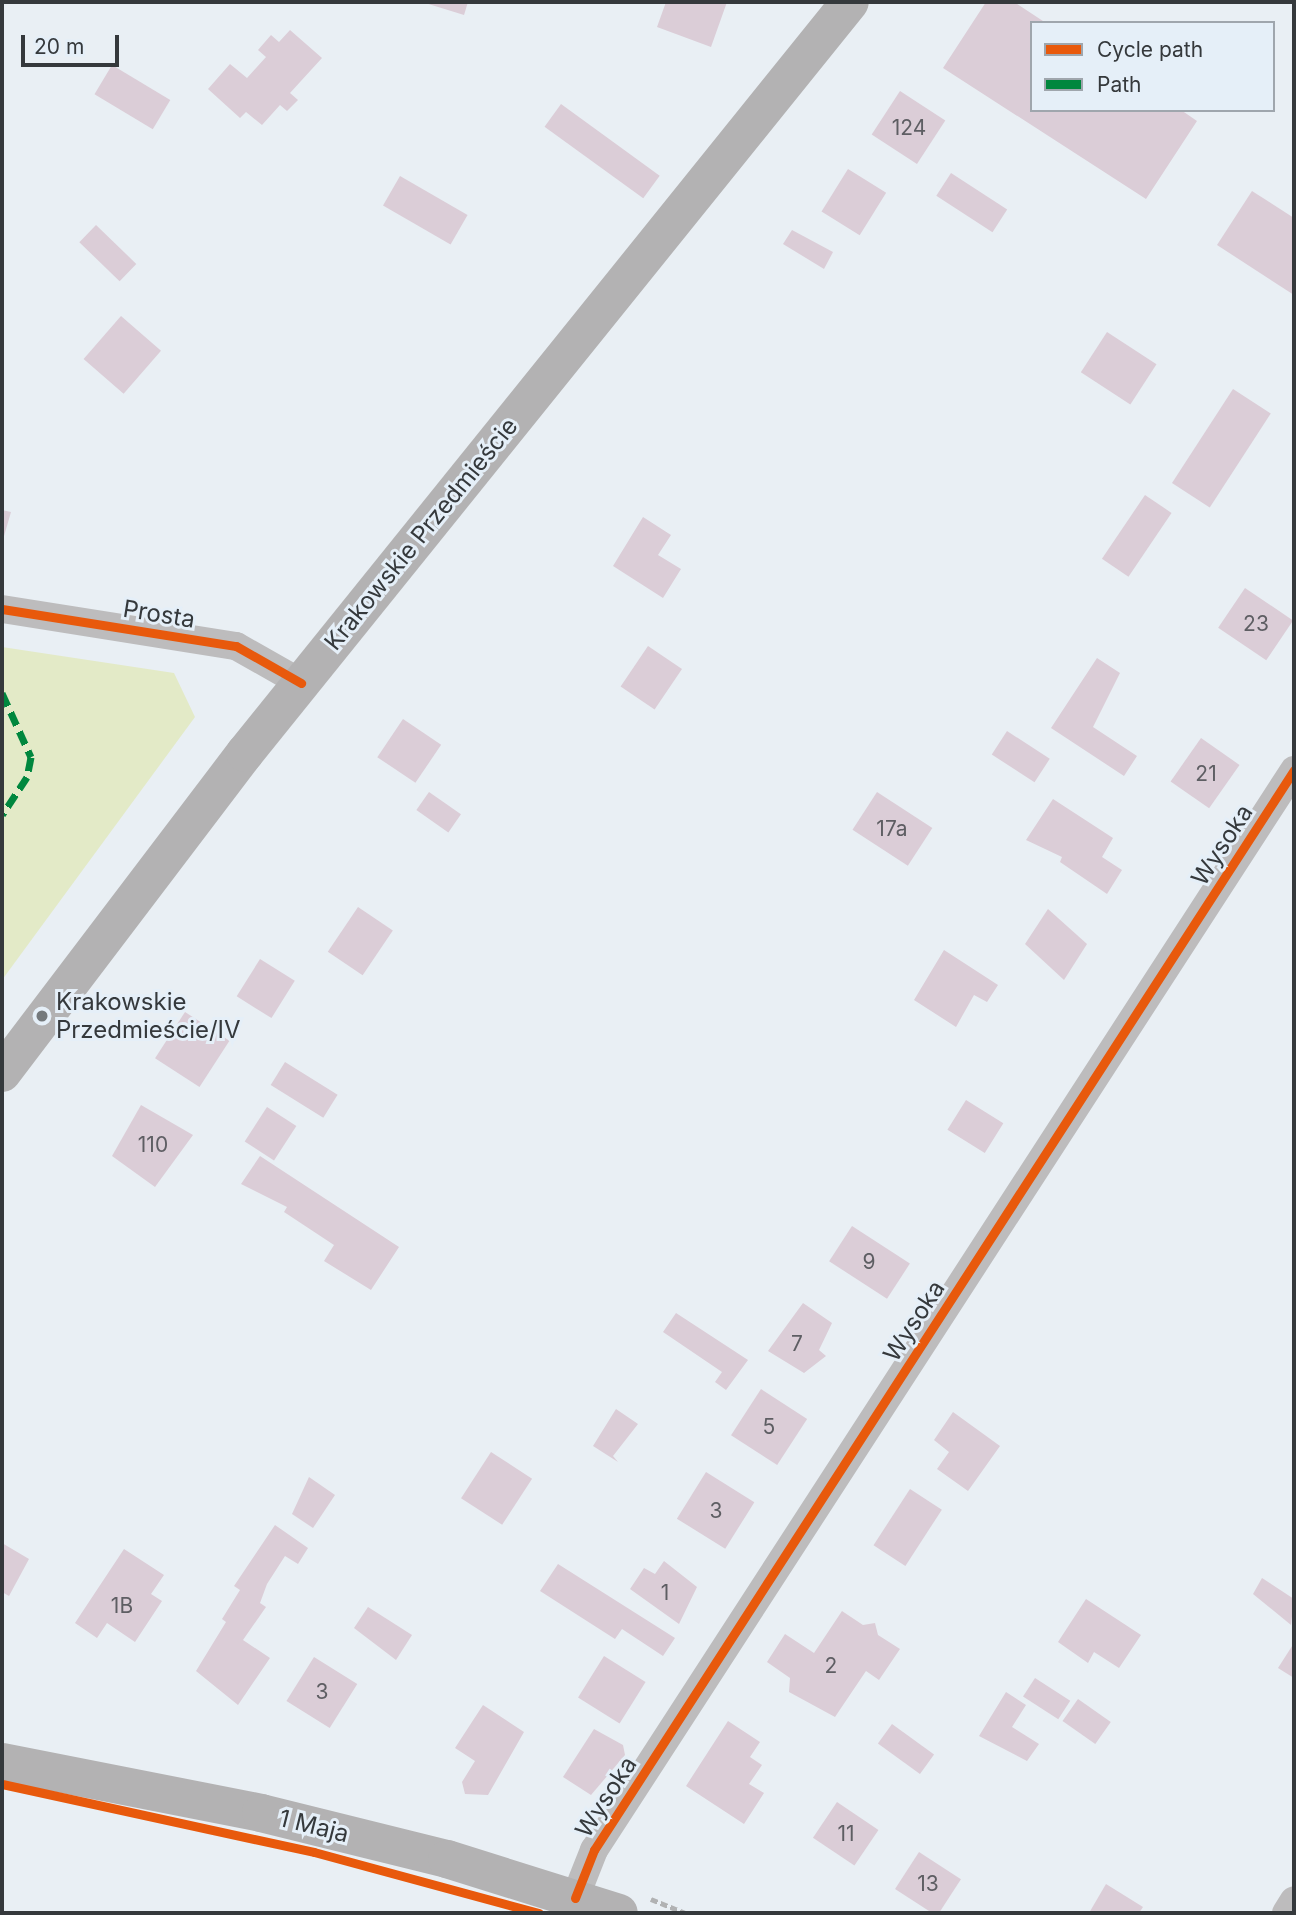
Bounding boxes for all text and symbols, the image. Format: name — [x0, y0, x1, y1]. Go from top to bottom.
scale bar — [24, 21, 122, 65]
legend — [1030, 21, 1275, 112]
text: 20 m — [34, 34, 84, 59]
text: Cycle path — [1097, 37, 1203, 62]
text: Path — [1097, 72, 1142, 97]
house number: 124 — [892, 115, 926, 141]
street label: Krakowskie Przedmieście — [318, 412, 524, 656]
street label: Prosta — [121, 594, 197, 634]
house number: 23 — [1243, 611, 1269, 637]
house number: 21 — [1195, 761, 1217, 787]
street label: Wysoka — [1185, 799, 1259, 891]
house number: 17a — [876, 816, 908, 842]
place label: Krakowskie Przedmieście/IV — [56, 988, 241, 1044]
marker: Krakowskie Przedmieście/IV — [34, 1008, 50, 1024]
house number: 110 — [138, 1132, 168, 1158]
house number: 9 — [862, 1249, 876, 1275]
street label: Wysoka — [877, 1275, 951, 1367]
house number: 7 — [791, 1331, 803, 1357]
house number: 5 — [763, 1414, 775, 1440]
house number: 3 — [710, 1498, 722, 1524]
house number: 1 — [661, 1580, 669, 1606]
house number: 1B — [111, 1593, 133, 1619]
house number: 2 — [825, 1653, 837, 1679]
house number: 3 — [316, 1679, 328, 1705]
street label: Wysoka — [569, 1751, 643, 1843]
street label: 1 Maja — [276, 1803, 352, 1849]
house number: 11 — [837, 1821, 855, 1847]
house number: 13 — [917, 1871, 939, 1897]

